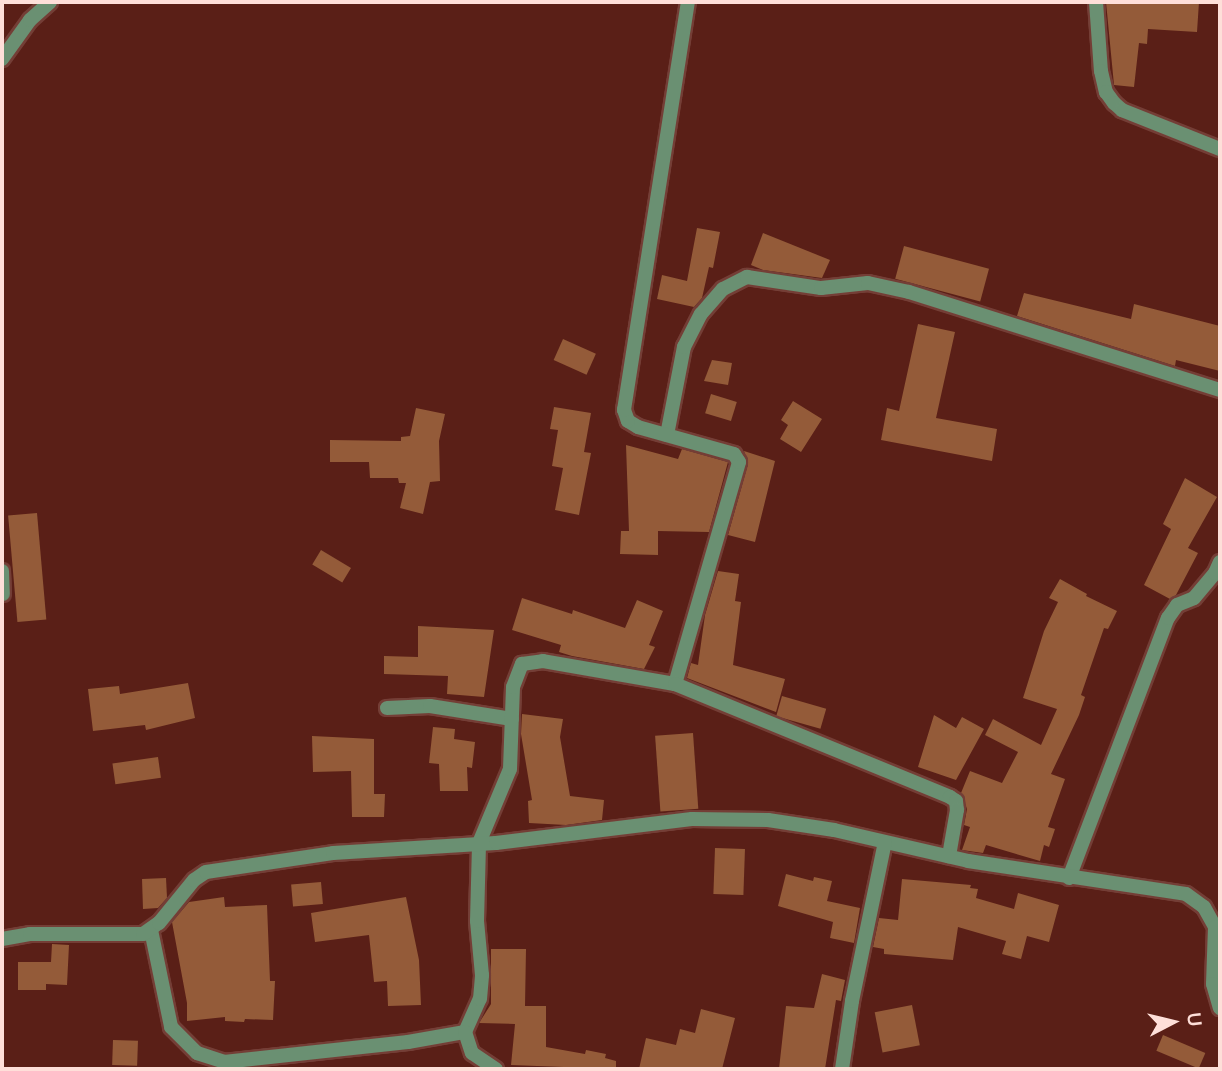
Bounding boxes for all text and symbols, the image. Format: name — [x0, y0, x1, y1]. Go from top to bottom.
north arrow — [1138, 987, 1208, 1057]
text: U — [1180, 1011, 1208, 1028]

